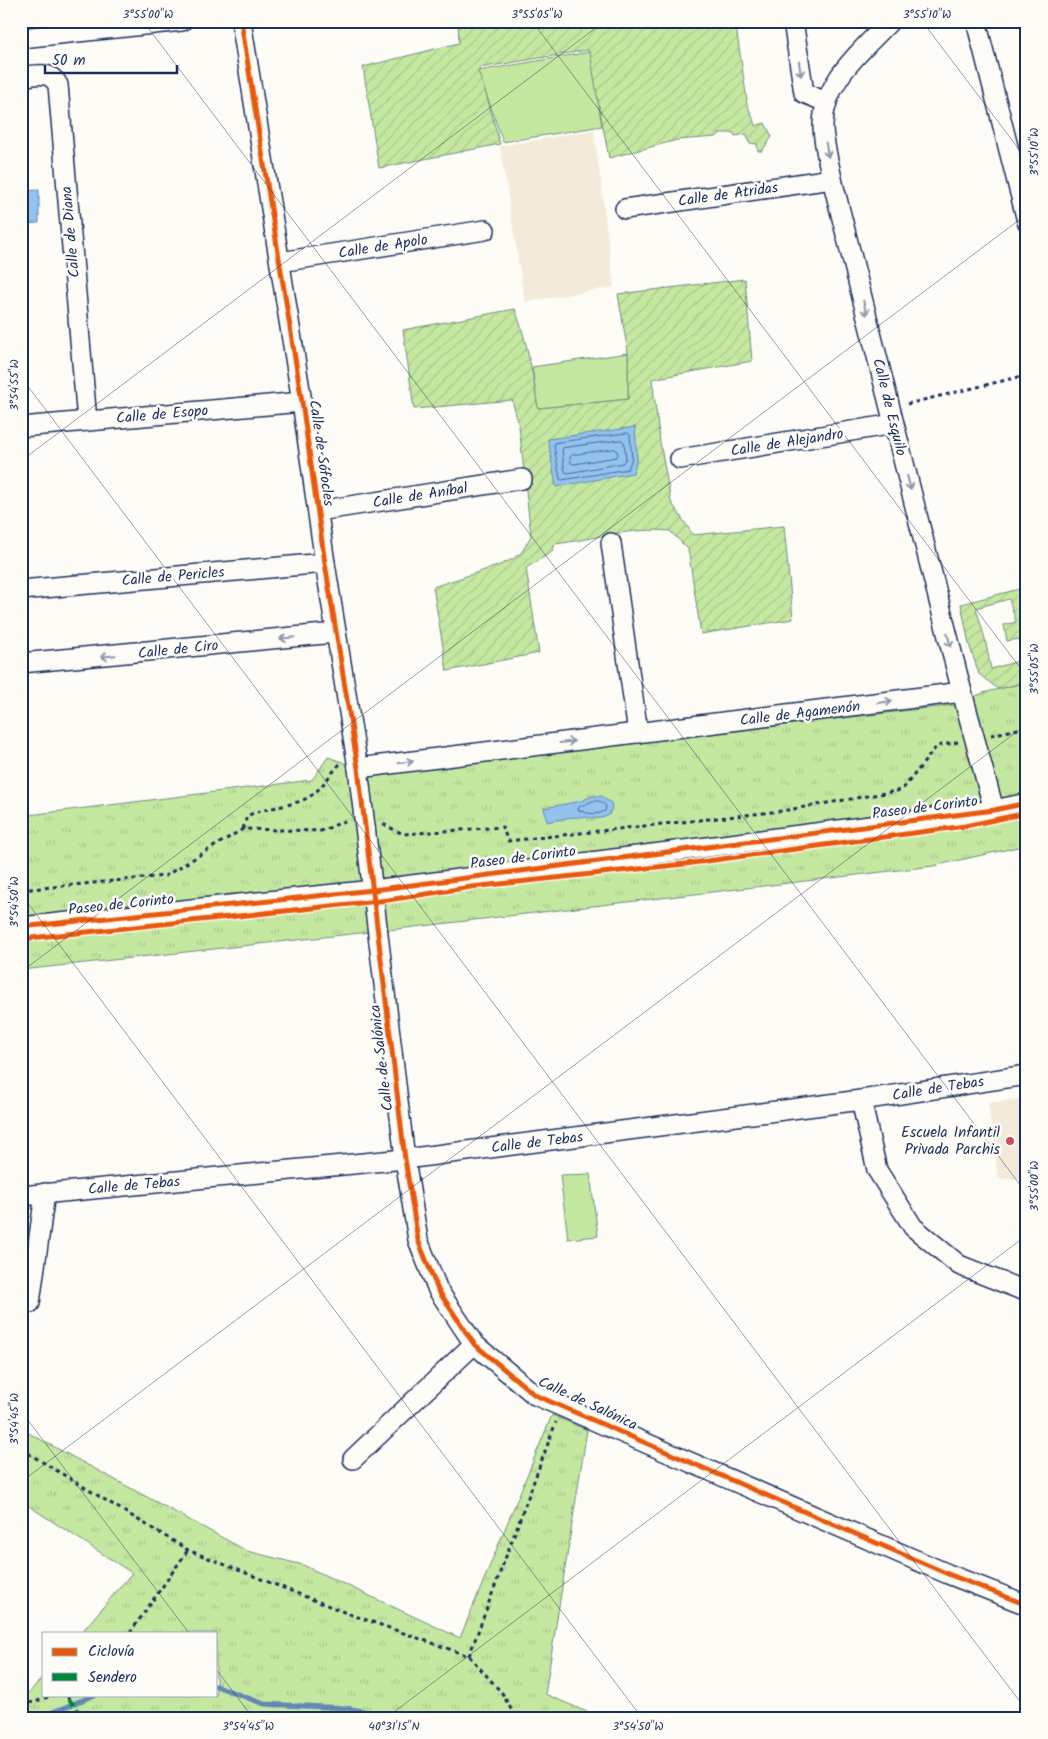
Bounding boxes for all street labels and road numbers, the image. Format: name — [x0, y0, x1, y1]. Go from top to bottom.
street label: Calle de Atridas — [677, 176, 780, 214]
street label: Calle de Diana — [55, 185, 87, 279]
street label: Calle de Apolo — [337, 228, 430, 266]
street label: Calle de Esquilo — [865, 356, 913, 459]
street label: Calle de Sófocles — [302, 398, 340, 508]
street label: Calle de Esopo — [115, 399, 209, 431]
street label: Calle de Alejandro — [729, 422, 846, 464]
street label: Calle de Aníbal — [371, 477, 470, 515]
street label: Calle de Pericles — [121, 560, 226, 593]
street label: Calle de Ciro — [137, 634, 220, 666]
street label: Calle de Agamenón — [739, 695, 862, 733]
street label: Paseo de Corinto — [871, 790, 980, 826]
street label: Paseo de Corinto — [469, 840, 578, 876]
street label: Paseo de Corinto — [67, 887, 175, 922]
street label: Calle de Salónica — [364, 1003, 400, 1113]
street label: Calle de Tebas — [891, 1070, 986, 1108]
street label: Calle de Tebas — [490, 1125, 585, 1161]
street label: Calle de Tebas — [87, 1170, 182, 1202]
street label: Calle de Salónica — [534, 1370, 641, 1437]

